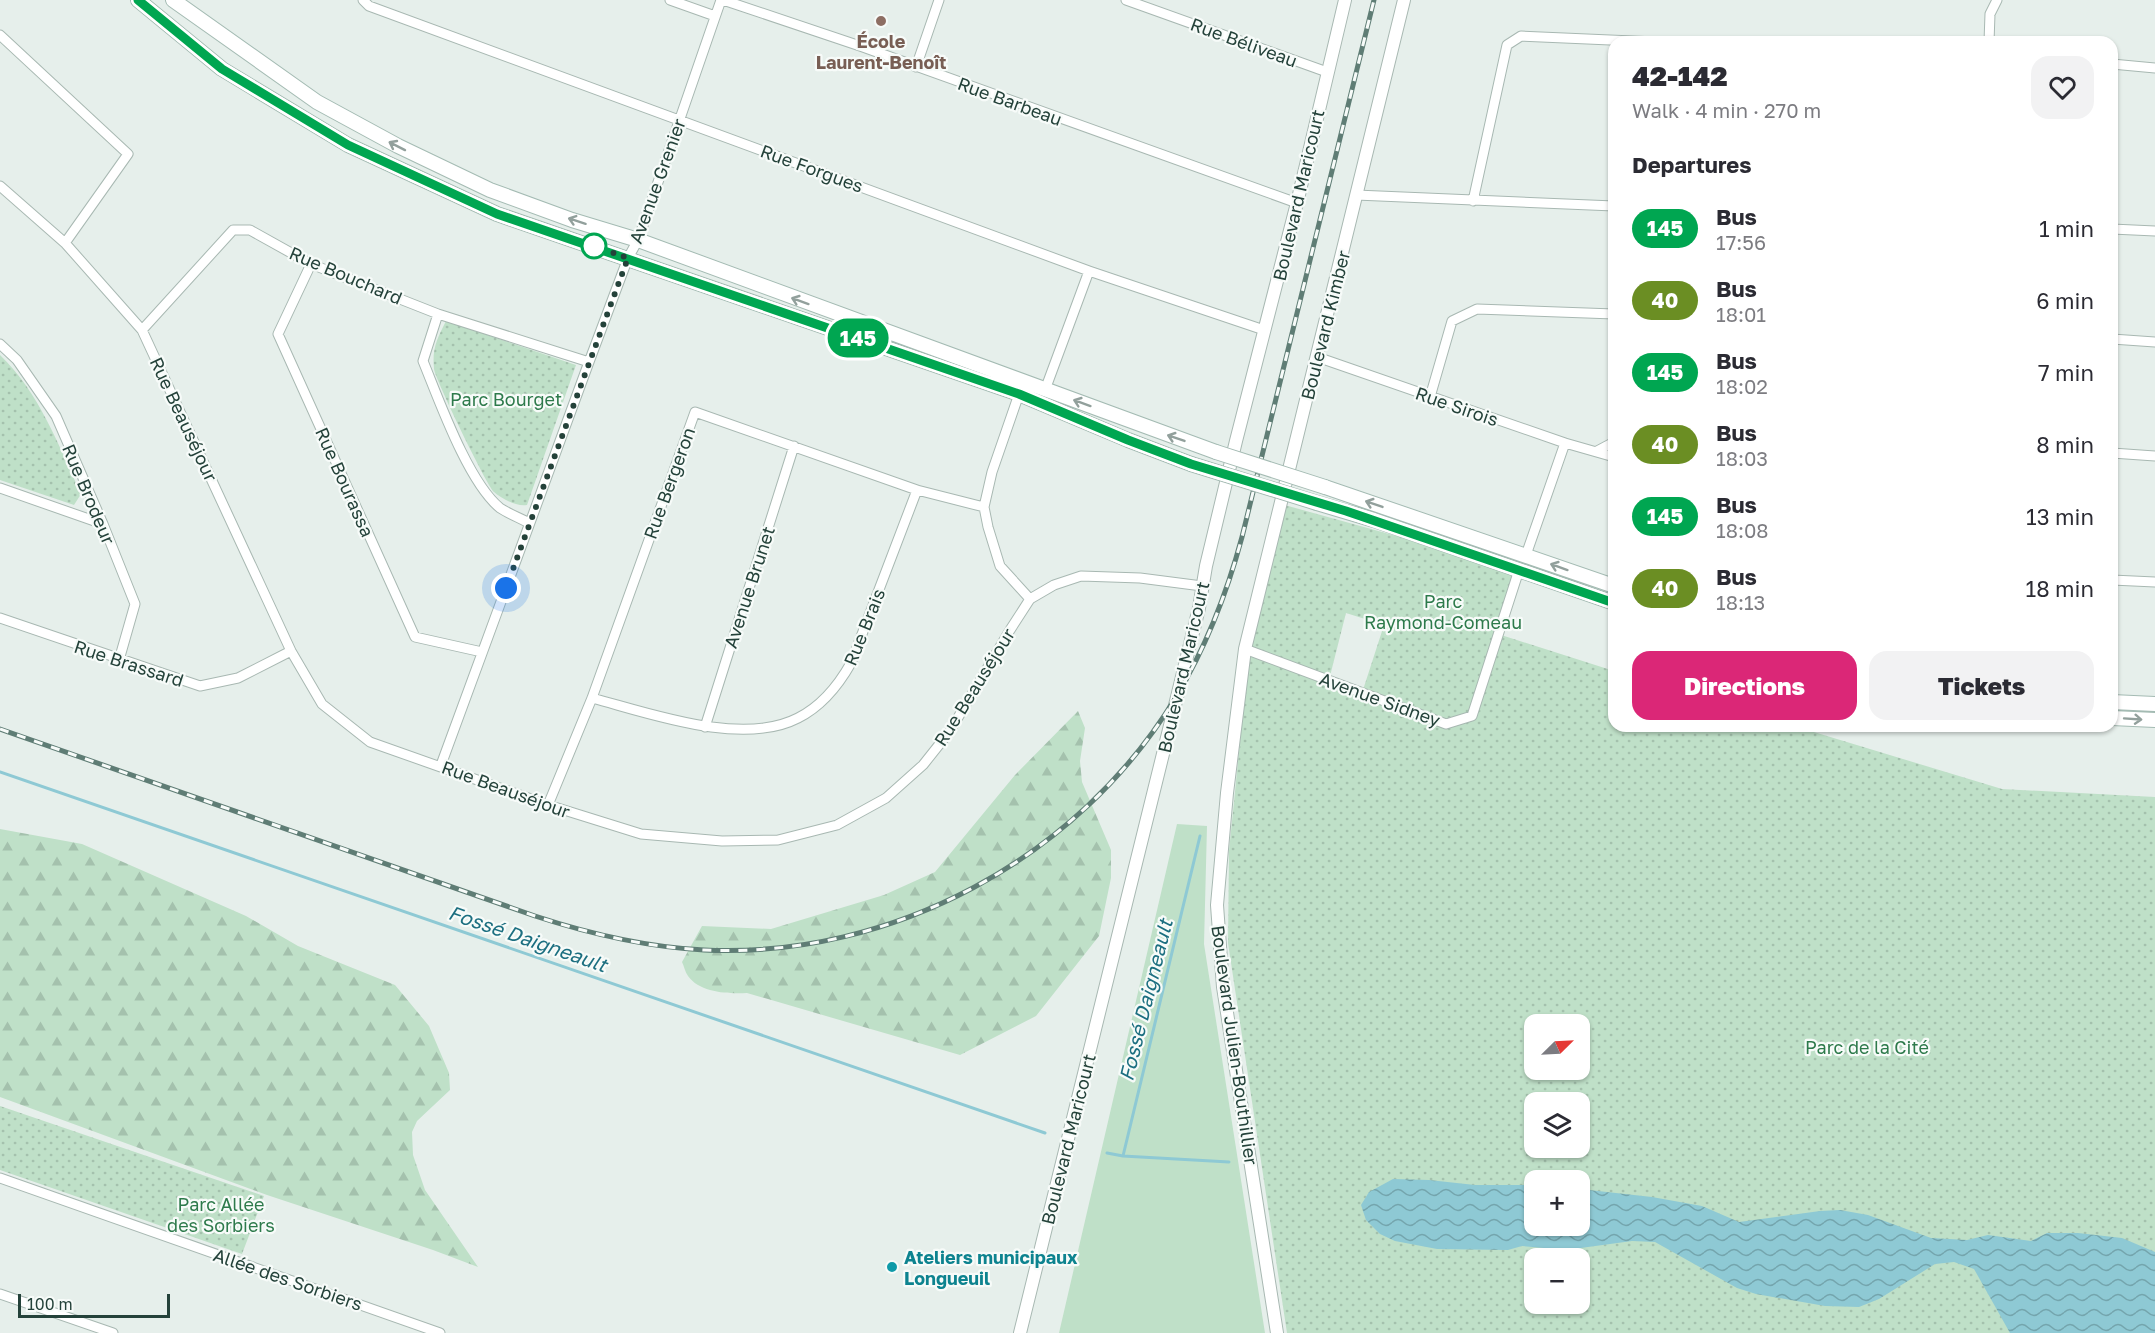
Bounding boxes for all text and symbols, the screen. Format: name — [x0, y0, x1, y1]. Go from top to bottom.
street label: Rue Béliveau — [1188, 13, 1300, 71]
marker: École Laurent-Benoît — [874, 14, 888, 28]
place label: École Laurent-Benoît — [816, 30, 946, 73]
button: heart — [2031, 56, 2094, 119]
text: 42-142 — [1632, 59, 1728, 92]
street label: Rue Barbeau — [955, 72, 1065, 130]
text: Walk · 4 min · 270 m — [1632, 98, 1821, 122]
street label: Boulevard Maricourt — [1268, 107, 1328, 283]
street label: Avenue Grenier — [624, 116, 690, 246]
one-way arrow — [389, 139, 407, 151]
street label: Rue Forgues — [758, 139, 866, 197]
text: Departures — [1632, 151, 1751, 178]
text: Bus — [1716, 203, 1757, 230]
one-way arrow — [568, 215, 587, 226]
text: 145 — [1647, 215, 1683, 241]
text: 1 min — [2039, 215, 2094, 242]
text: 17:56 — [1716, 230, 1766, 254]
unlabelled marker — [581, 233, 607, 259]
street label: Rue Bouchard — [286, 241, 406, 309]
street label: Boulevard Kimber — [1296, 248, 1354, 402]
text: Bus — [1716, 275, 1757, 302]
text: 40 — [1652, 287, 1678, 313]
text: 6 min — [2036, 287, 2094, 314]
one-way arrow — [791, 294, 810, 305]
text: 18:01 — [1716, 302, 1766, 326]
line badge: 145 — [824, 318, 892, 358]
text: 145 — [840, 325, 876, 351]
text: Bus — [1716, 347, 1757, 374]
street label: Rue Beauséjour — [146, 353, 222, 485]
text: 145 — [1647, 359, 1683, 385]
text: 7 min — [2038, 359, 2094, 386]
text: 18:02 — [1716, 374, 1768, 398]
street label: Rue Sirois — [1413, 382, 1501, 430]
park label: Parc Bourget — [450, 388, 562, 410]
one-way arrow — [1073, 397, 1092, 408]
text: Bus — [1716, 419, 1757, 446]
street label: Rue Bourassa — [311, 424, 379, 540]
street label: Rue Bergeron — [639, 424, 699, 542]
text: 40 — [1652, 431, 1678, 457]
text: 8 min — [2036, 431, 2094, 458]
one-way arrow — [1167, 432, 1186, 443]
street label: Rue Brodeur — [58, 441, 120, 547]
text: 18:03 — [1716, 446, 1768, 470]
text: Bus — [1716, 491, 1757, 518]
one-way arrow — [1365, 497, 1384, 508]
text: 145 — [1647, 503, 1683, 529]
text: 13 min — [2026, 503, 2094, 530]
text: 18:08 — [1716, 518, 1769, 542]
street label: Avenue Brunet — [719, 523, 779, 651]
one-way arrow — [1550, 560, 1569, 571]
text: Bus — [1716, 563, 1757, 590]
your location — [491, 573, 521, 603]
text: 40 — [1652, 575, 1678, 601]
text: 18 min — [2026, 575, 2094, 602]
street label: Boulevard Maricourt — [1153, 579, 1213, 755]
street label: Rue Brais — [839, 585, 889, 669]
park label: Parc Raymond-Comeau — [1364, 590, 1522, 633]
text: 18:13 — [1716, 590, 1765, 614]
street label: Rue Beauséjour — [929, 624, 1019, 750]
street label: Rue Brassard — [71, 635, 187, 691]
button: Directions — [1632, 651, 1857, 720]
button: Tickets — [1869, 651, 2094, 720]
street label: Avenue Sidney — [1317, 667, 1443, 731]
one-way arrow — [2123, 714, 2143, 725]
street label: Rue Beauséjour — [439, 756, 573, 822]
water label: Fossé Daigneault — [445, 900, 612, 978]
water label: Fossé Daigneault — [1113, 915, 1178, 1084]
street label: Boulevard Julien-Bouthillier — [1207, 924, 1263, 1166]
north arrow — [1524, 1014, 1590, 1080]
map controls — [1524, 1014, 1590, 1314]
park label: Parc de la Cité — [1805, 1036, 1929, 1058]
street label: Boulevard Maricourt — [1036, 1051, 1100, 1227]
button: layers — [1524, 1092, 1590, 1158]
button: + — [1524, 1170, 1590, 1236]
park label: Parc Allée des Sorbiers — [167, 1193, 275, 1236]
street label: Allée des Sorbiers — [211, 1243, 365, 1315]
place label: Ateliers municipaux Longueuil — [904, 1246, 1078, 1289]
button: − — [1524, 1248, 1590, 1314]
marker: Ateliers municipaux Longueuil — [885, 1260, 899, 1274]
scale bar — [18, 1291, 170, 1318]
text: 100 m — [27, 1294, 73, 1314]

